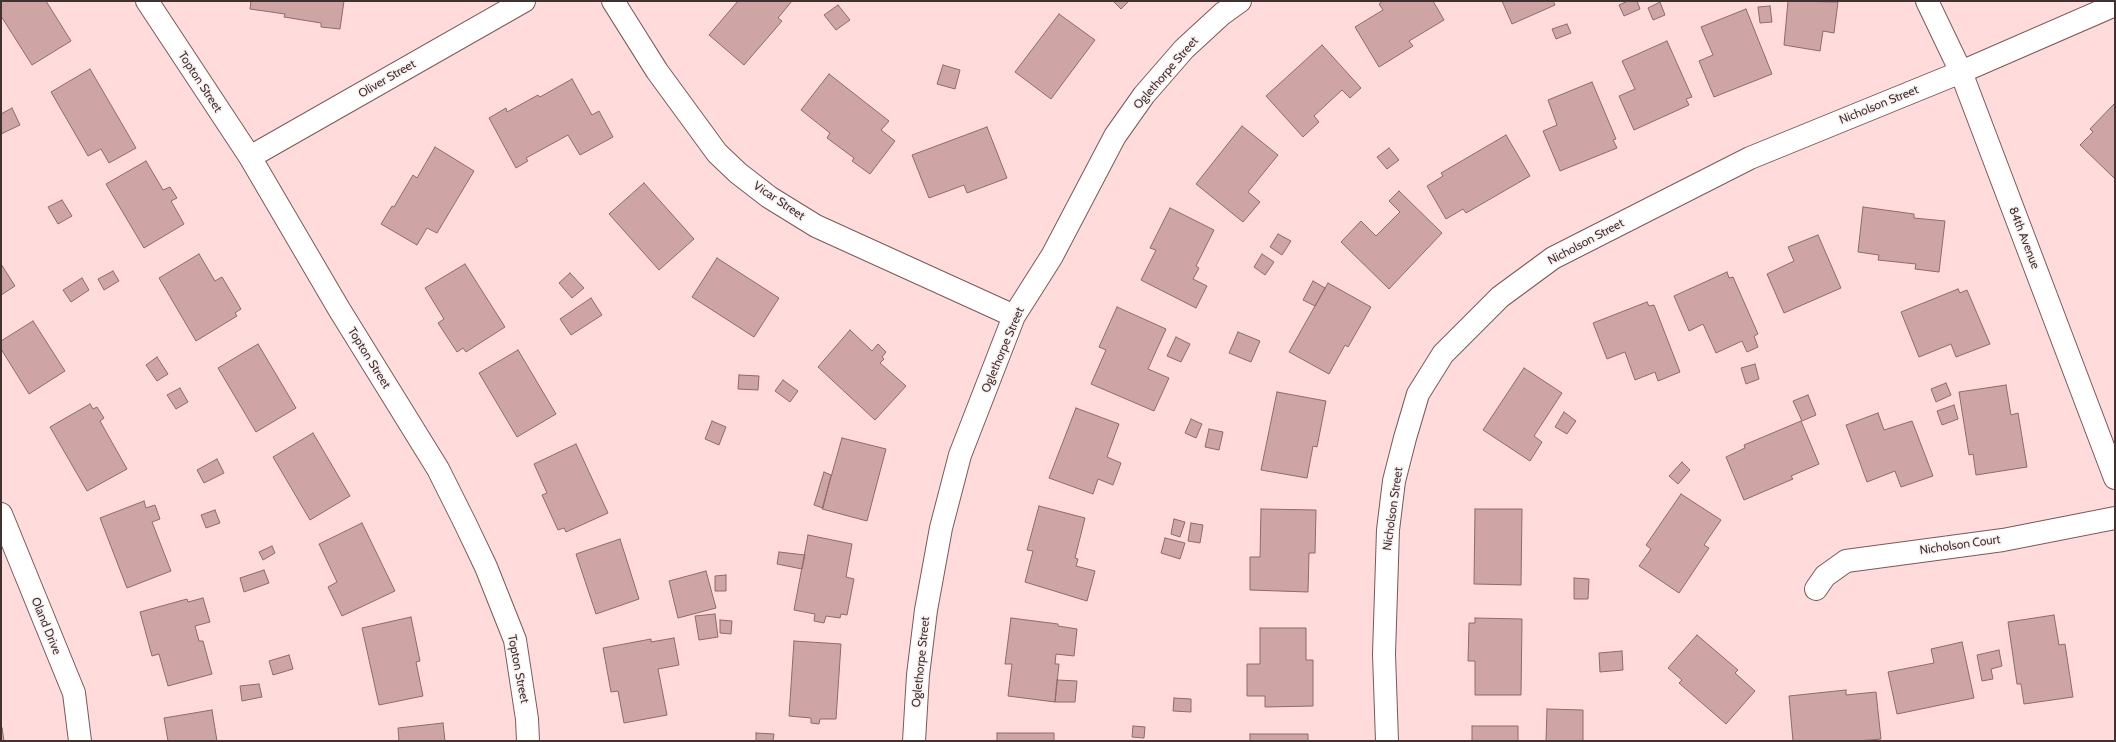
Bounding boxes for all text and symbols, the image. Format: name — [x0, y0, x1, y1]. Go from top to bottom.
street label: Oglethorpe Street — [1131, 34, 1201, 112]
street label: Topton Street — [175, 49, 225, 115]
street label: Oliver Street — [356, 57, 418, 101]
street label: Nicholson Street — [1837, 83, 1921, 127]
street label: Vicar Street — [751, 179, 807, 223]
street label: 84th Avenue — [2006, 205, 2042, 271]
street label: Nicholson Street — [1545, 216, 1627, 268]
street label: Oglethorpe Street — [979, 305, 1027, 395]
street label: Topton Street — [344, 325, 394, 391]
street label: Nicholson Street — [1380, 466, 1406, 552]
street label: Nicholson Court — [1919, 532, 2001, 558]
street label: Oland Drive — [28, 595, 64, 657]
street label: Oglethorpe Street — [909, 616, 933, 708]
street label: Topton Street — [504, 634, 532, 704]

